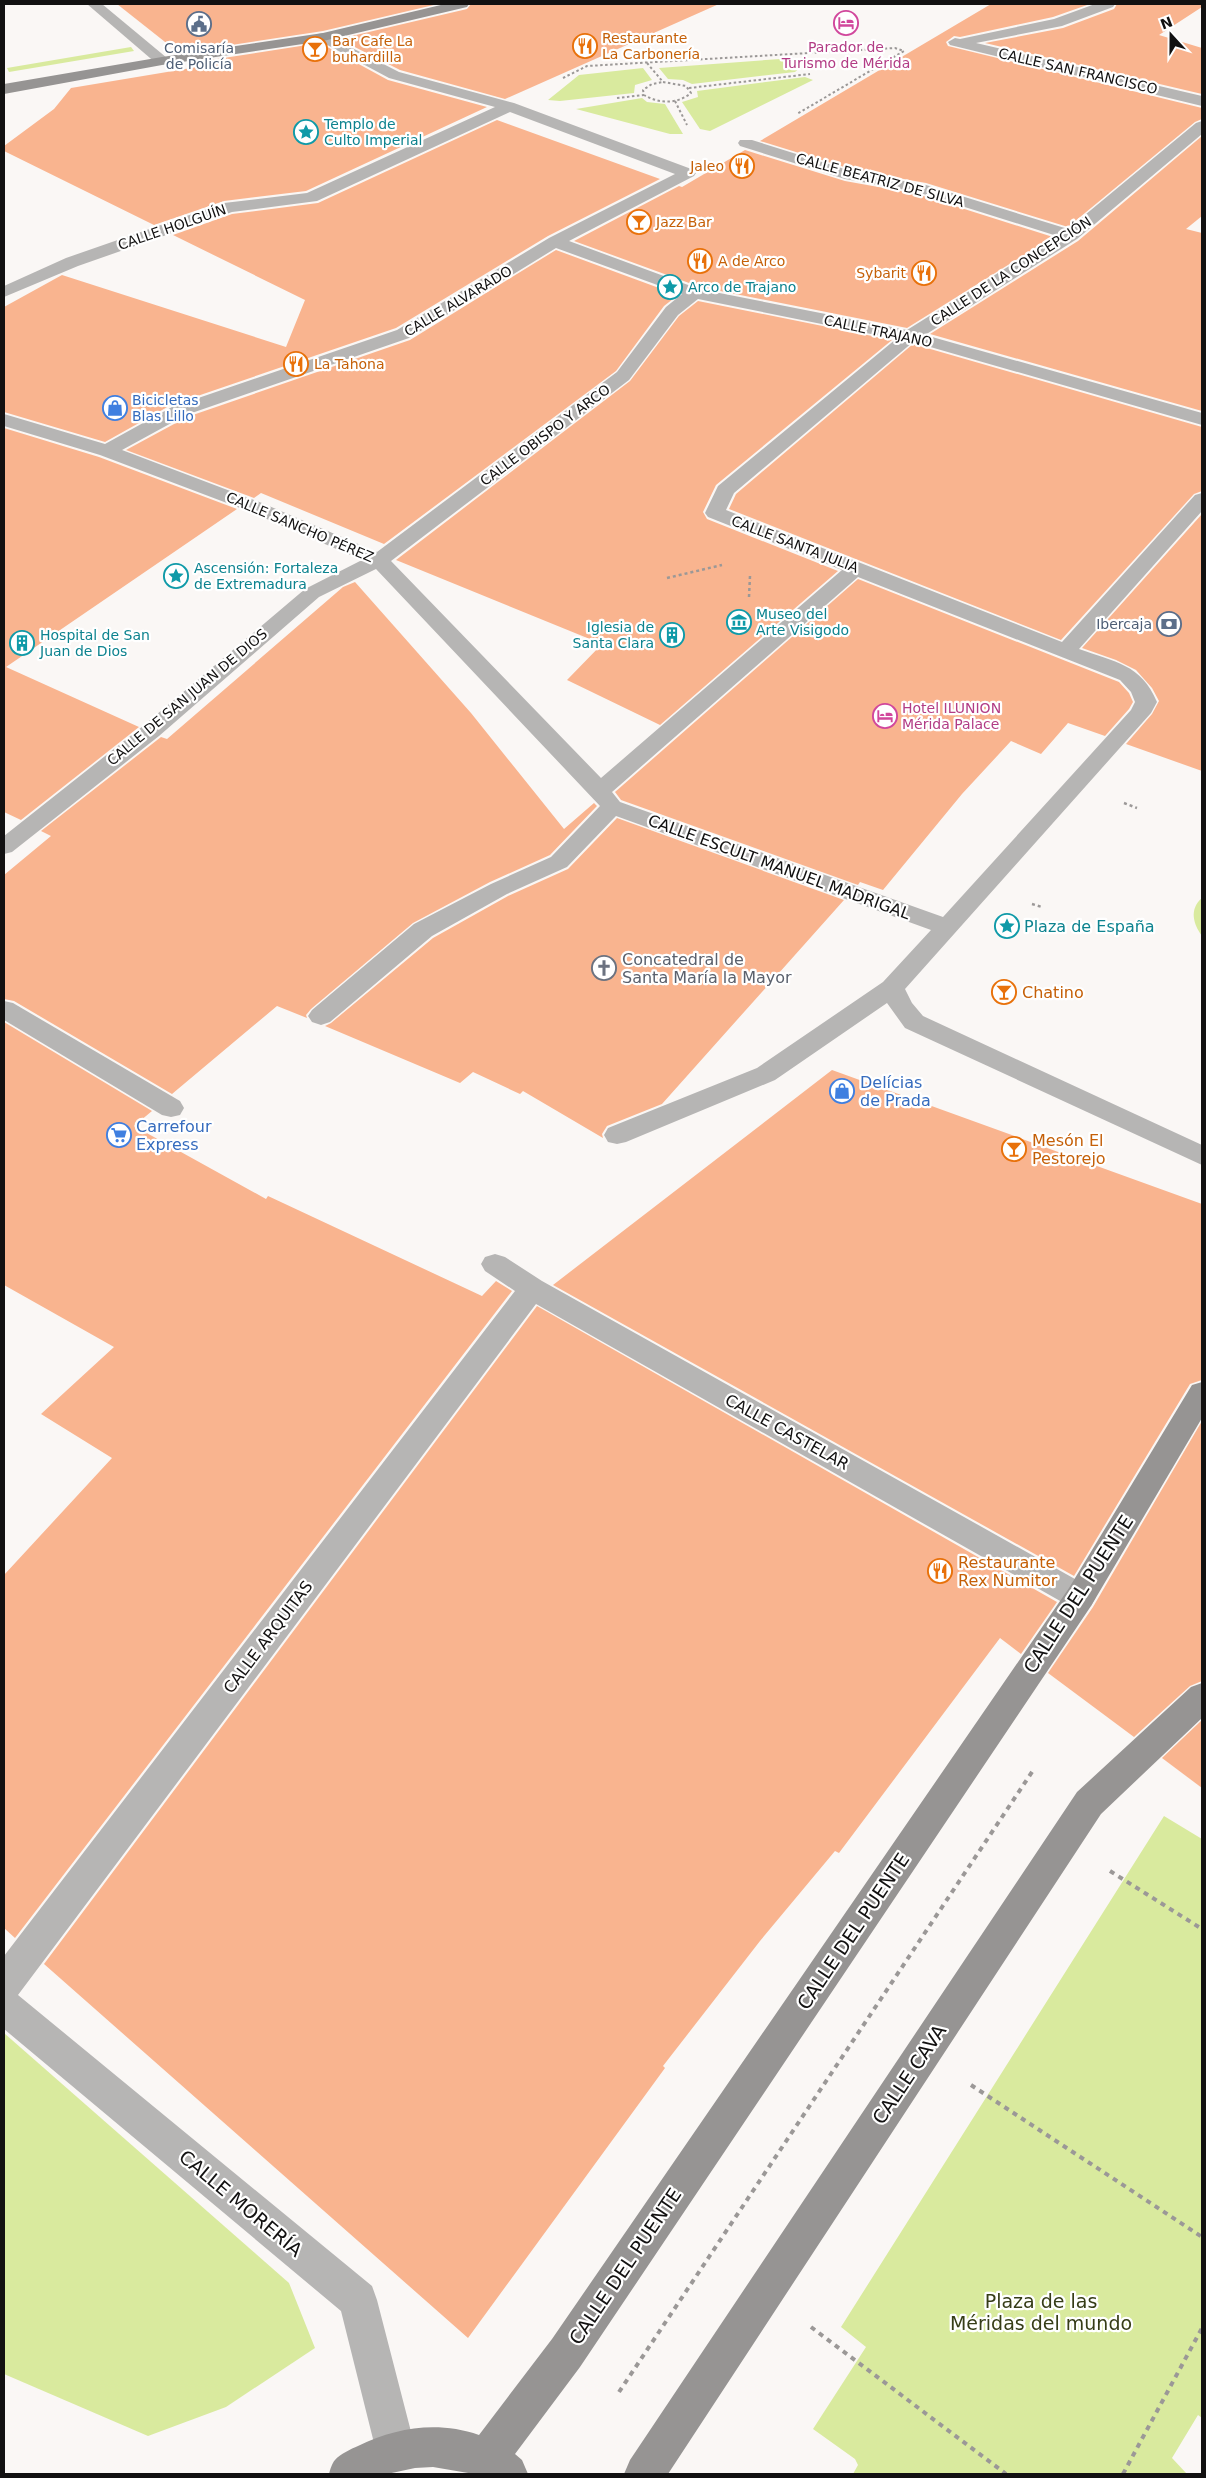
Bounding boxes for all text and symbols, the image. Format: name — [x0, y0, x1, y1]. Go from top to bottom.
hotel icon: Parador de Turismo de Mérida — [833, 10, 859, 36]
north arrow — [1146, 10, 1196, 60]
public building icon: Comisaría de Policía — [186, 11, 212, 37]
text: N — [1158, 13, 1175, 32]
place label: Restaurante La Carbonería — [602, 30, 700, 62]
place label: Bar Cafe La buhardilla — [332, 33, 413, 65]
restaurant icon: Restaurante La Carbonería — [572, 33, 598, 59]
bar icon: Bar Cafe La buhardilla — [302, 36, 328, 62]
place label: Parador de Turismo de Mérida — [781, 39, 910, 71]
place label: Comisaría de Policía — [164, 40, 234, 72]
street label: CALLE SAN FRANCISCO — [997, 45, 1159, 97]
place label: Templo de Culto Imperial — [323, 116, 422, 148]
place icon: Templo de Culto Imperial — [293, 119, 319, 145]
street label: CALLE BEATRIZ DE SILVA — [794, 150, 966, 210]
restaurant icon: Jaleo — [729, 153, 755, 179]
place label: Jaleo — [689, 158, 724, 174]
street label: CALLE HOLGUÍN — [116, 201, 228, 253]
bar icon: Jazz Bar — [626, 209, 652, 235]
street label: CALLE DE LA CONCEPCIÓN — [927, 212, 1094, 329]
place label: Jazz Bar — [655, 214, 712, 230]
restaurant icon: A de Arco — [687, 248, 713, 274]
place label: A de Arco — [718, 253, 785, 269]
restaurant icon: Sybarit — [911, 260, 937, 286]
street label: CALLE ALVARADO — [401, 262, 515, 340]
place label: Sybarit — [856, 265, 907, 281]
place icon: Arco de Trajano — [657, 274, 683, 300]
place label: Arco de Trajano — [688, 279, 796, 295]
street label: CALLE TRAJANO — [822, 312, 934, 350]
restaurant icon: La Tahona — [283, 351, 309, 377]
place label: La Tahona — [314, 356, 385, 372]
street label: CALLE OBISPO Y ARCO — [477, 381, 613, 489]
place label: Bicicletas Blas Lillo — [132, 392, 199, 424]
shop icon: Bicicletas Blas Lillo — [102, 395, 128, 421]
street label: CALLE SANCHO PÉREZ — [224, 489, 376, 565]
street label: CALLE SANTA JULIA — [729, 512, 861, 576]
place label: Ascensión: Fortaleza de Extremadura — [194, 560, 338, 592]
place icon: Ascensión: Fortaleza de Extremadura — [163, 563, 189, 589]
place label: Museo del Arte Visigodo — [756, 606, 849, 638]
museum icon: Museo del Arte Visigodo — [726, 609, 752, 635]
bank icon: Ibercaja — [1156, 611, 1182, 637]
place label: Ibercaja — [1096, 616, 1152, 632]
place label: Iglesia de Santa Clara — [573, 619, 654, 651]
building icon: Iglesia de Santa Clara — [659, 622, 685, 648]
street label: CALLE DE SAN JUAN DE DIOS — [104, 625, 270, 769]
place label: Hospital de San Juan de Dios — [39, 627, 150, 659]
building icon: Hospital de San Juan de Dios — [9, 630, 35, 656]
place label: Hotel ILUNION Mérida Palace — [902, 700, 1001, 732]
hotel icon: Hotel ILUNION Mérida Palace — [872, 703, 898, 729]
street label: CALLE ESCULT MANUEL MADRIGAL — [645, 811, 913, 923]
place icon: Plaza de España — [994, 913, 1020, 939]
place label: Plaza de España — [1024, 917, 1155, 936]
place label: Concatedral de Santa María la Mayor — [622, 950, 792, 987]
church icon: Concatedral de Santa María la Mayor — [591, 955, 617, 981]
bar icon: Chatino — [991, 979, 1017, 1005]
place label: Chatino — [1022, 983, 1084, 1002]
place label: Delícias de Prada — [860, 1073, 931, 1110]
shop icon: Delícias de Prada — [829, 1078, 855, 1104]
place label: Carrefour Express — [136, 1117, 212, 1154]
supermarket icon: Carrefour Express — [106, 1122, 132, 1148]
place label: Mesón El Pestorejo — [1032, 1131, 1106, 1168]
bar icon: Mesón El Pestorejo — [1001, 1136, 1027, 1162]
street label: CALLE CASTELAR — [722, 1390, 852, 1474]
street label: CALLE DEL PUENTE — [1019, 1511, 1137, 1677]
place label: Restaurante Rex Numitor — [958, 1553, 1058, 1590]
restaurant icon: Restaurante Rex Numitor — [927, 1558, 953, 1584]
street label: CALLE ARQUITAS — [220, 1577, 316, 1697]
street label: CALLE DEL PUENTE — [792, 1849, 914, 2013]
street label: CALLE CAVA — [868, 2020, 950, 2128]
street label: CALLE MORERÍA — [175, 2145, 307, 2261]
street label: CALLE DEL PUENTE — [564, 2184, 686, 2348]
park label: Plaza de las Méridas del mundo — [950, 2290, 1132, 2334]

